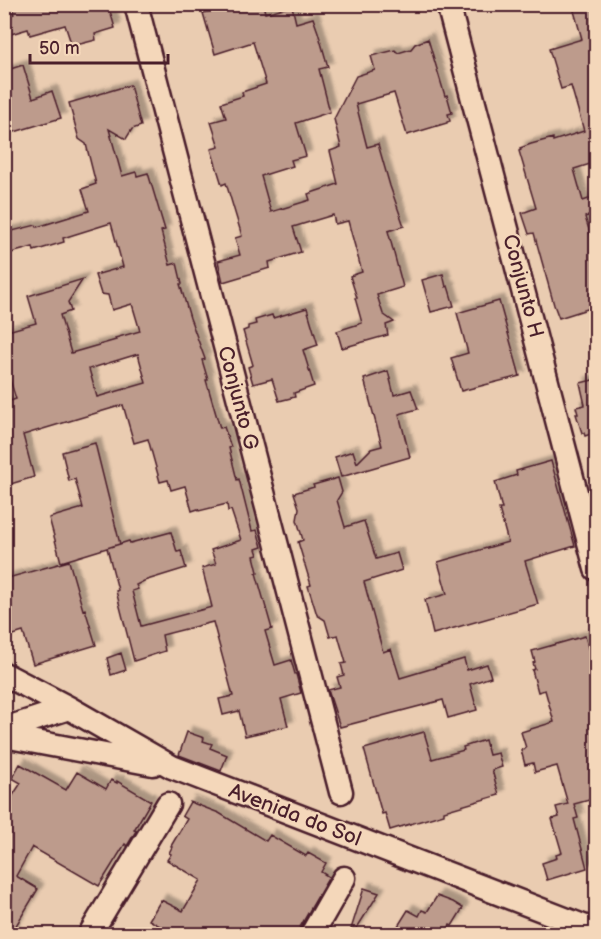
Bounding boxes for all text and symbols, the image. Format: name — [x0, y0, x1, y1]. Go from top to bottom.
scale bar — [30, 27, 168, 65]
text: 50 m — [39, 38, 80, 59]
street label: Conjunto H — [497, 232, 549, 340]
street label: Conjunto G — [212, 343, 264, 453]
street label: Avenida do Sol — [225, 778, 365, 852]

